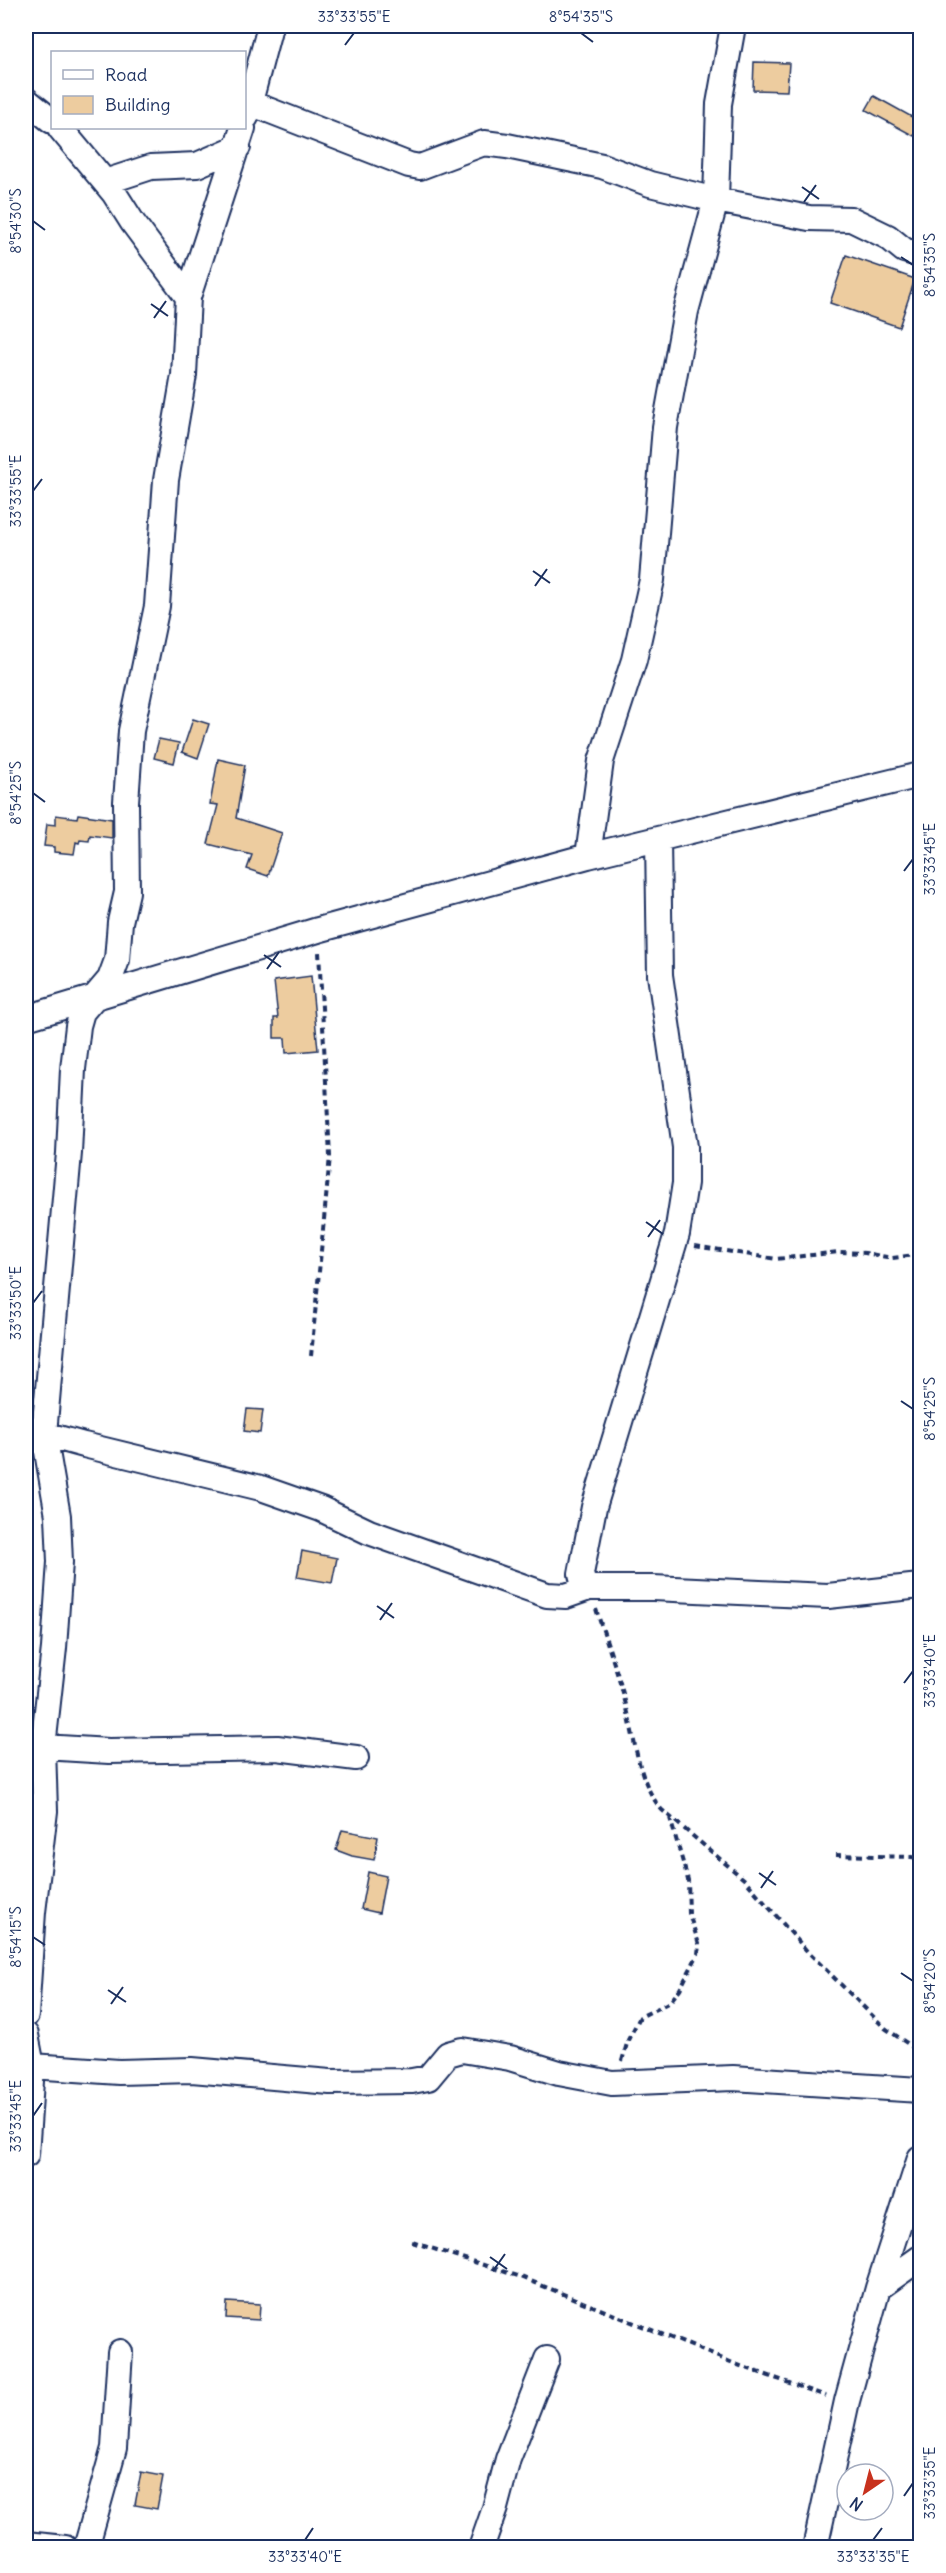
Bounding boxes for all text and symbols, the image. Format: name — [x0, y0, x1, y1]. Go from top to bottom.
text: 33°33'55"E — [317, 7, 391, 26]
text: 8°54'35"S — [549, 7, 613, 26]
legend — [51, 51, 246, 129]
text: Road — [105, 63, 148, 86]
text: Building — [105, 93, 170, 116]
text: 8°54'30"S — [6, 188, 25, 254]
text: 8°54'35"S — [920, 233, 939, 297]
text: 33°33'55"E — [6, 454, 25, 528]
text: 8°54'25"S — [6, 761, 25, 825]
text: 33°33'45"E — [920, 822, 939, 895]
text: 33°33'50"E — [6, 1266, 25, 1340]
text: 8°54'25"S — [920, 1377, 939, 1441]
text: 33°33'40"E — [920, 1634, 939, 1708]
text: 8°54'15"S — [6, 1906, 25, 1968]
text: 8°54'20"S — [920, 1948, 939, 2014]
text: 33°33'45"E — [6, 2079, 25, 2152]
text: 33°33'35"E — [920, 2446, 939, 2520]
north arrow — [835, 2462, 895, 2522]
text: N — [846, 2493, 867, 2516]
text: 33°33'40"E — [268, 2547, 342, 2566]
text: 33°33'35"E — [836, 2547, 910, 2566]

